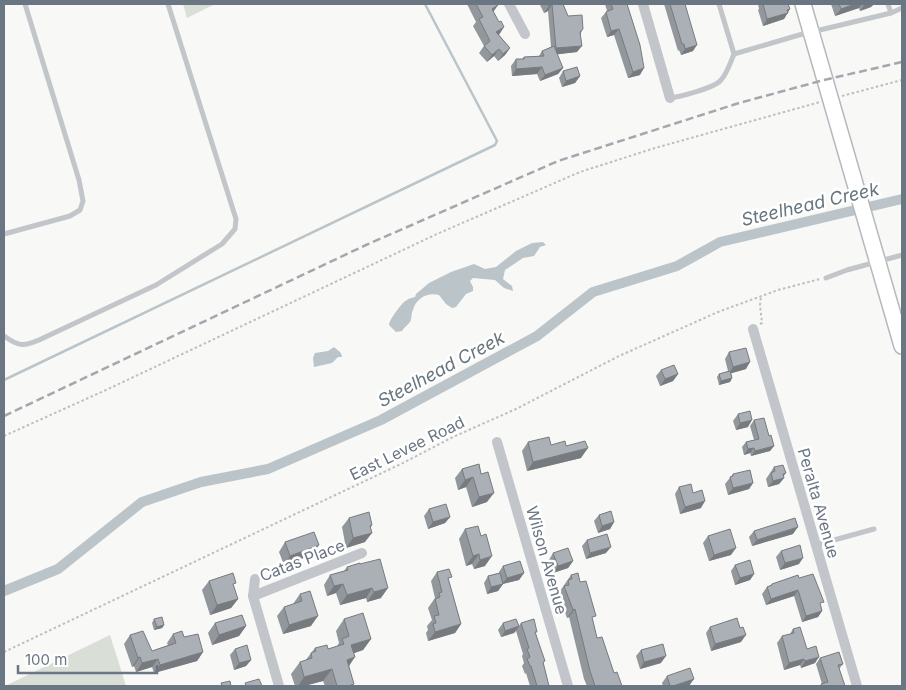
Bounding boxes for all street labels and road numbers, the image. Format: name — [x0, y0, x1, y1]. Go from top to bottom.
street label: East Levee Road — [346, 412, 468, 484]
street label: Peralta Avenue — [794, 446, 844, 560]
street label: Wilson Avenue — [522, 504, 572, 616]
street label: Catas Place — [257, 535, 347, 585]

